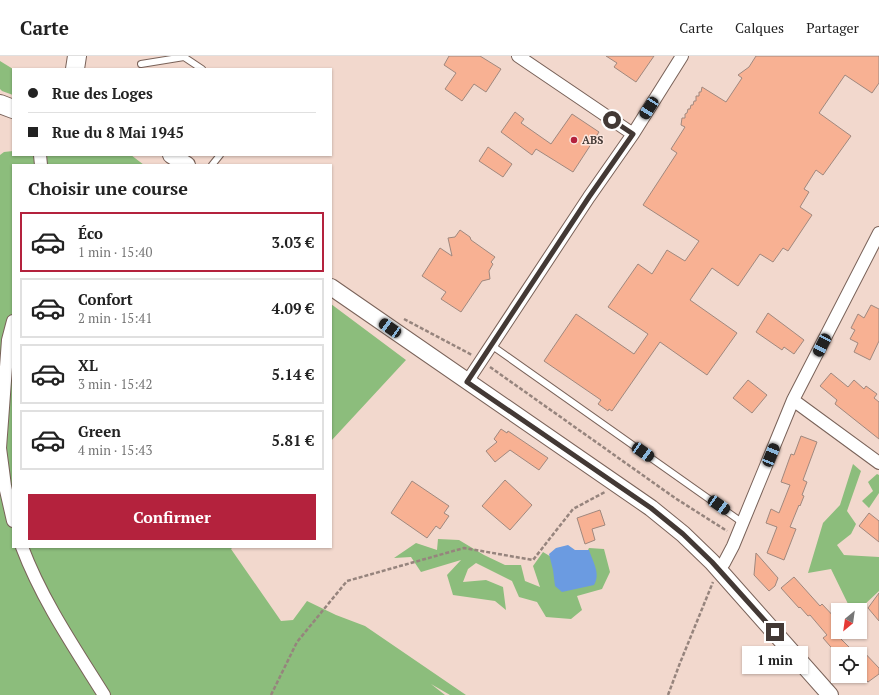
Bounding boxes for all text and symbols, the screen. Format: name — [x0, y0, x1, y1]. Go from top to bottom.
text: Carte — [20, 15, 69, 40]
text: Carte — [679, 18, 713, 37]
text: Calques — [735, 18, 784, 37]
text: Partager — [806, 18, 859, 37]
text: Rue des Loges — [52, 83, 153, 103]
car — [637, 95, 661, 121]
route start — [603, 111, 621, 129]
text: Rue du 8 Mai 1945 — [52, 122, 184, 142]
place label: ABS — [582, 133, 603, 147]
marker: ABS — [569, 135, 579, 145]
text: Choisir une course — [28, 176, 188, 200]
text: Éco — [78, 223, 103, 243]
icon: car — [30, 224, 66, 260]
text: 3.03 € — [272, 232, 314, 252]
text: 1 min · 15:40 — [78, 243, 152, 261]
text: Confort — [78, 289, 133, 309]
icon: car — [30, 290, 66, 326]
text: 4.09 € — [272, 298, 314, 318]
text: 2 min · 15:41 — [78, 309, 152, 327]
car — [377, 316, 403, 340]
car — [811, 332, 833, 358]
text: XL — [78, 355, 98, 375]
icon: car — [30, 356, 66, 392]
text: 5.14 € — [272, 364, 314, 384]
text: 3 min · 15:42 — [78, 375, 152, 393]
text: Green — [78, 421, 121, 441]
icon: car — [30, 422, 66, 458]
text: 5.81 € — [272, 430, 314, 450]
car — [630, 440, 656, 464]
text: 4 min · 15:43 — [78, 441, 152, 459]
car — [761, 442, 781, 468]
car — [706, 493, 732, 517]
button: Confirmer — [28, 494, 316, 540]
north arrow — [831, 603, 867, 639]
map controls — [831, 603, 867, 683]
route end — [766, 623, 784, 641]
callout: 1 min — [742, 646, 808, 674]
button: locate — [831, 647, 867, 683]
text: 1 min — [757, 651, 793, 669]

